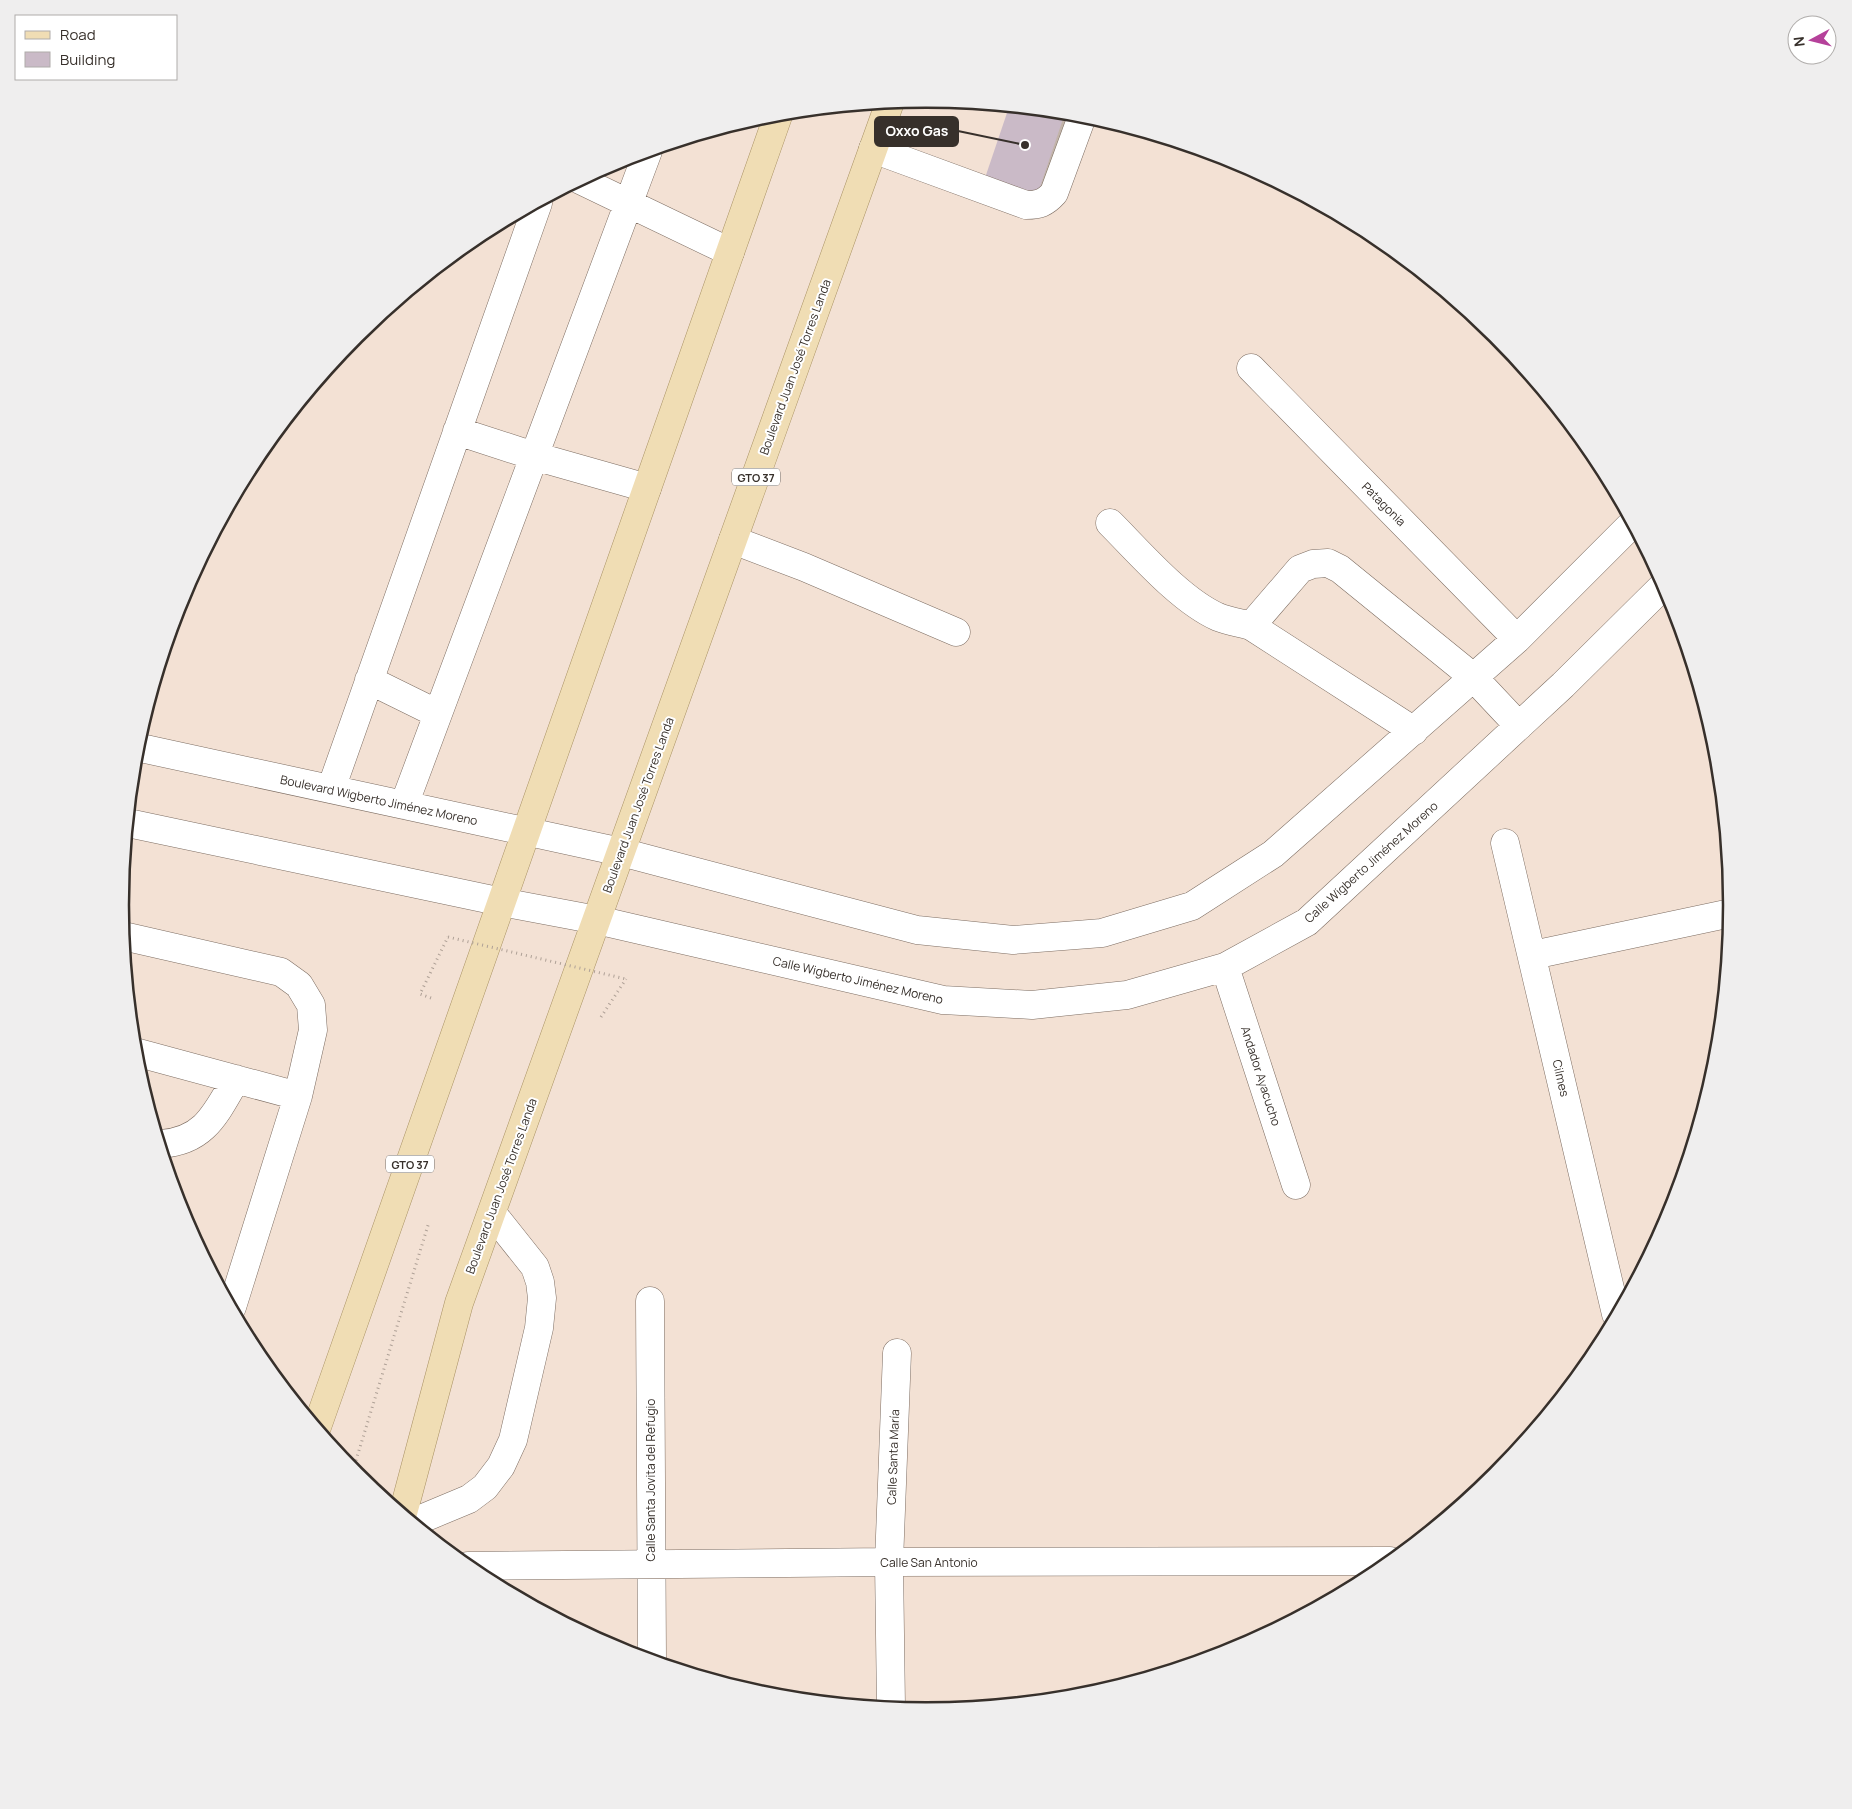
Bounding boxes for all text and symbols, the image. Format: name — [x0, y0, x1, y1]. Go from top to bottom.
legend — [15, 15, 178, 80]
north arrow — [1787, 15, 1837, 65]
text: Road — [60, 24, 96, 45]
text: N — [1789, 35, 1809, 48]
text: Building — [60, 49, 115, 70]
callout: Oxxo Gas — [875, 117, 958, 146]
text: Oxxo Gas — [886, 121, 949, 140]
street label: Boulevard Juan José Torres Landa — [755, 277, 835, 457]
road number: GTO 37 — [732, 468, 780, 486]
street label: Patagonia — [1358, 478, 1410, 530]
street label: Boulevard Juan José Torres Landa — [598, 715, 678, 895]
street label: Boulevard Wigberto Jiménez Moreno — [279, 771, 479, 829]
street label: Calle Wigberto Jiménez Moreno — [1301, 797, 1441, 927]
street label: Calle Wigberto Jiménez Moreno — [771, 952, 945, 1008]
street label: Andador Ayacucho — [1237, 1024, 1285, 1128]
street label: Cilmes — [1548, 1058, 1574, 1098]
street label: Boulevard Juan José Torres Landa — [461, 1096, 541, 1276]
road number: GTO 37 — [386, 1156, 434, 1172]
street label: Calle Santa Jovita del Refugio — [642, 1399, 659, 1561]
street label: Calle Santa María — [883, 1409, 903, 1505]
street label: Calle San Antonio — [880, 1554, 978, 1571]

